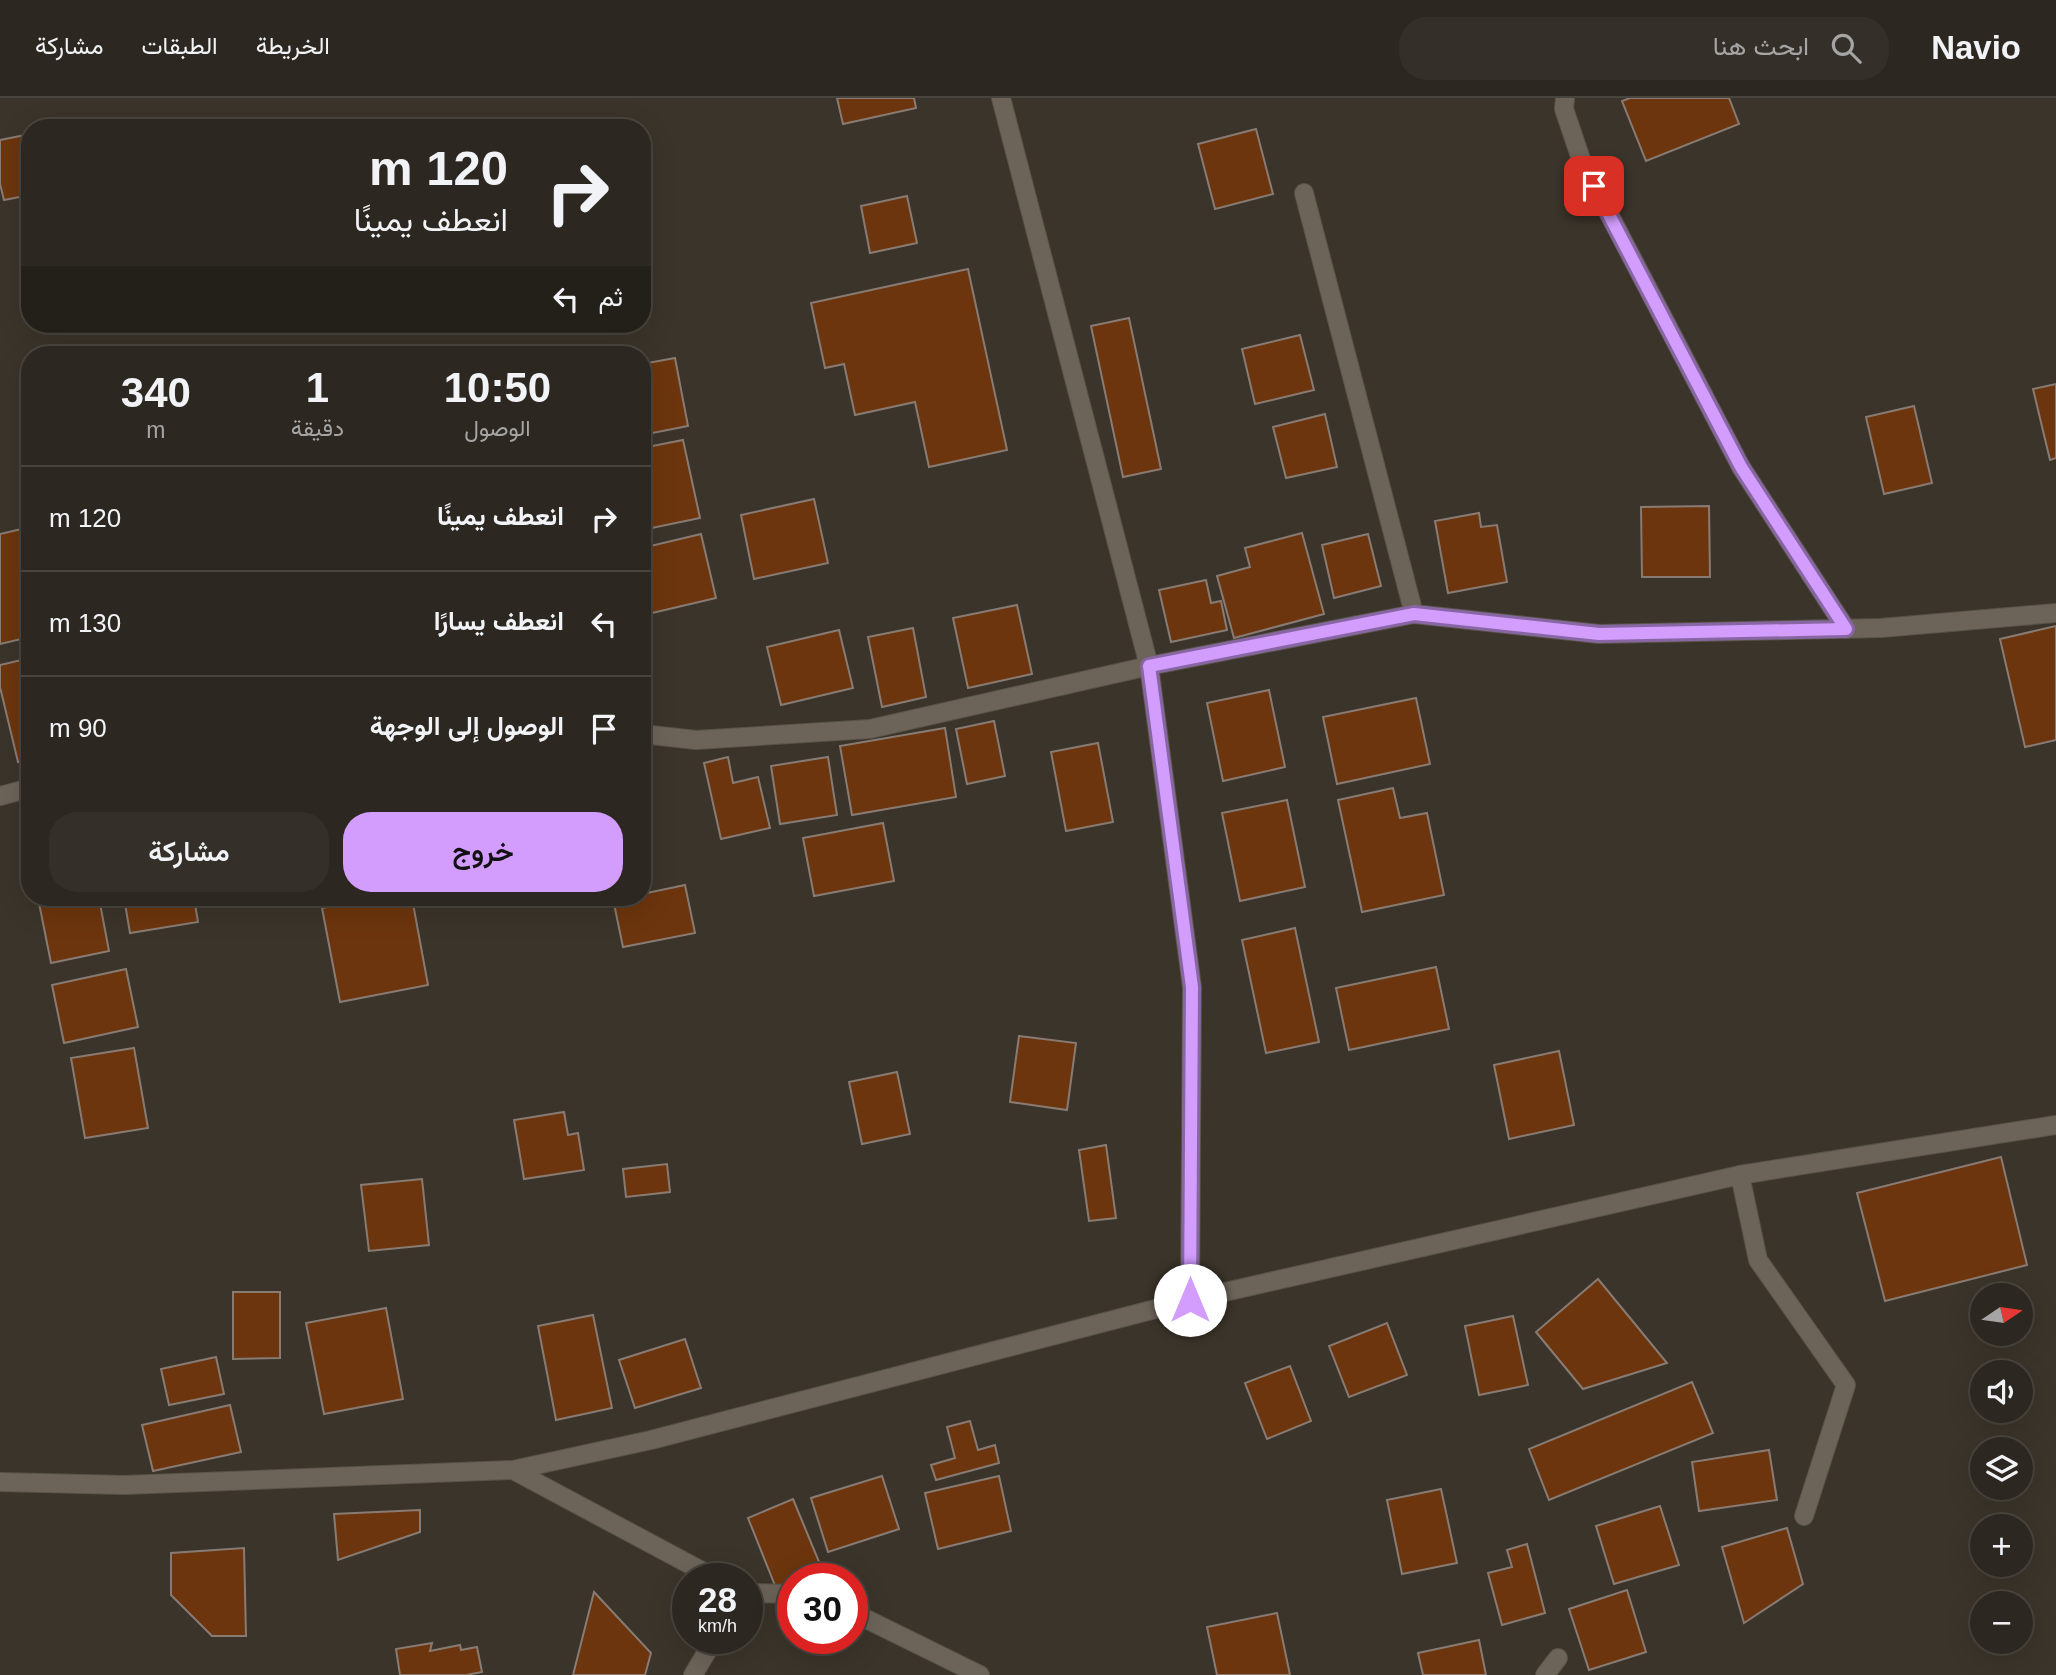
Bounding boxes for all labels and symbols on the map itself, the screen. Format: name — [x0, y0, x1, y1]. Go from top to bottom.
pin — [1564, 156, 1624, 216]
position arrow — [1153, 1263, 1227, 1337]
north arrow — [1970, 1283, 2034, 1346]
speed limit sign: 30 — [777, 1563, 868, 1654]

